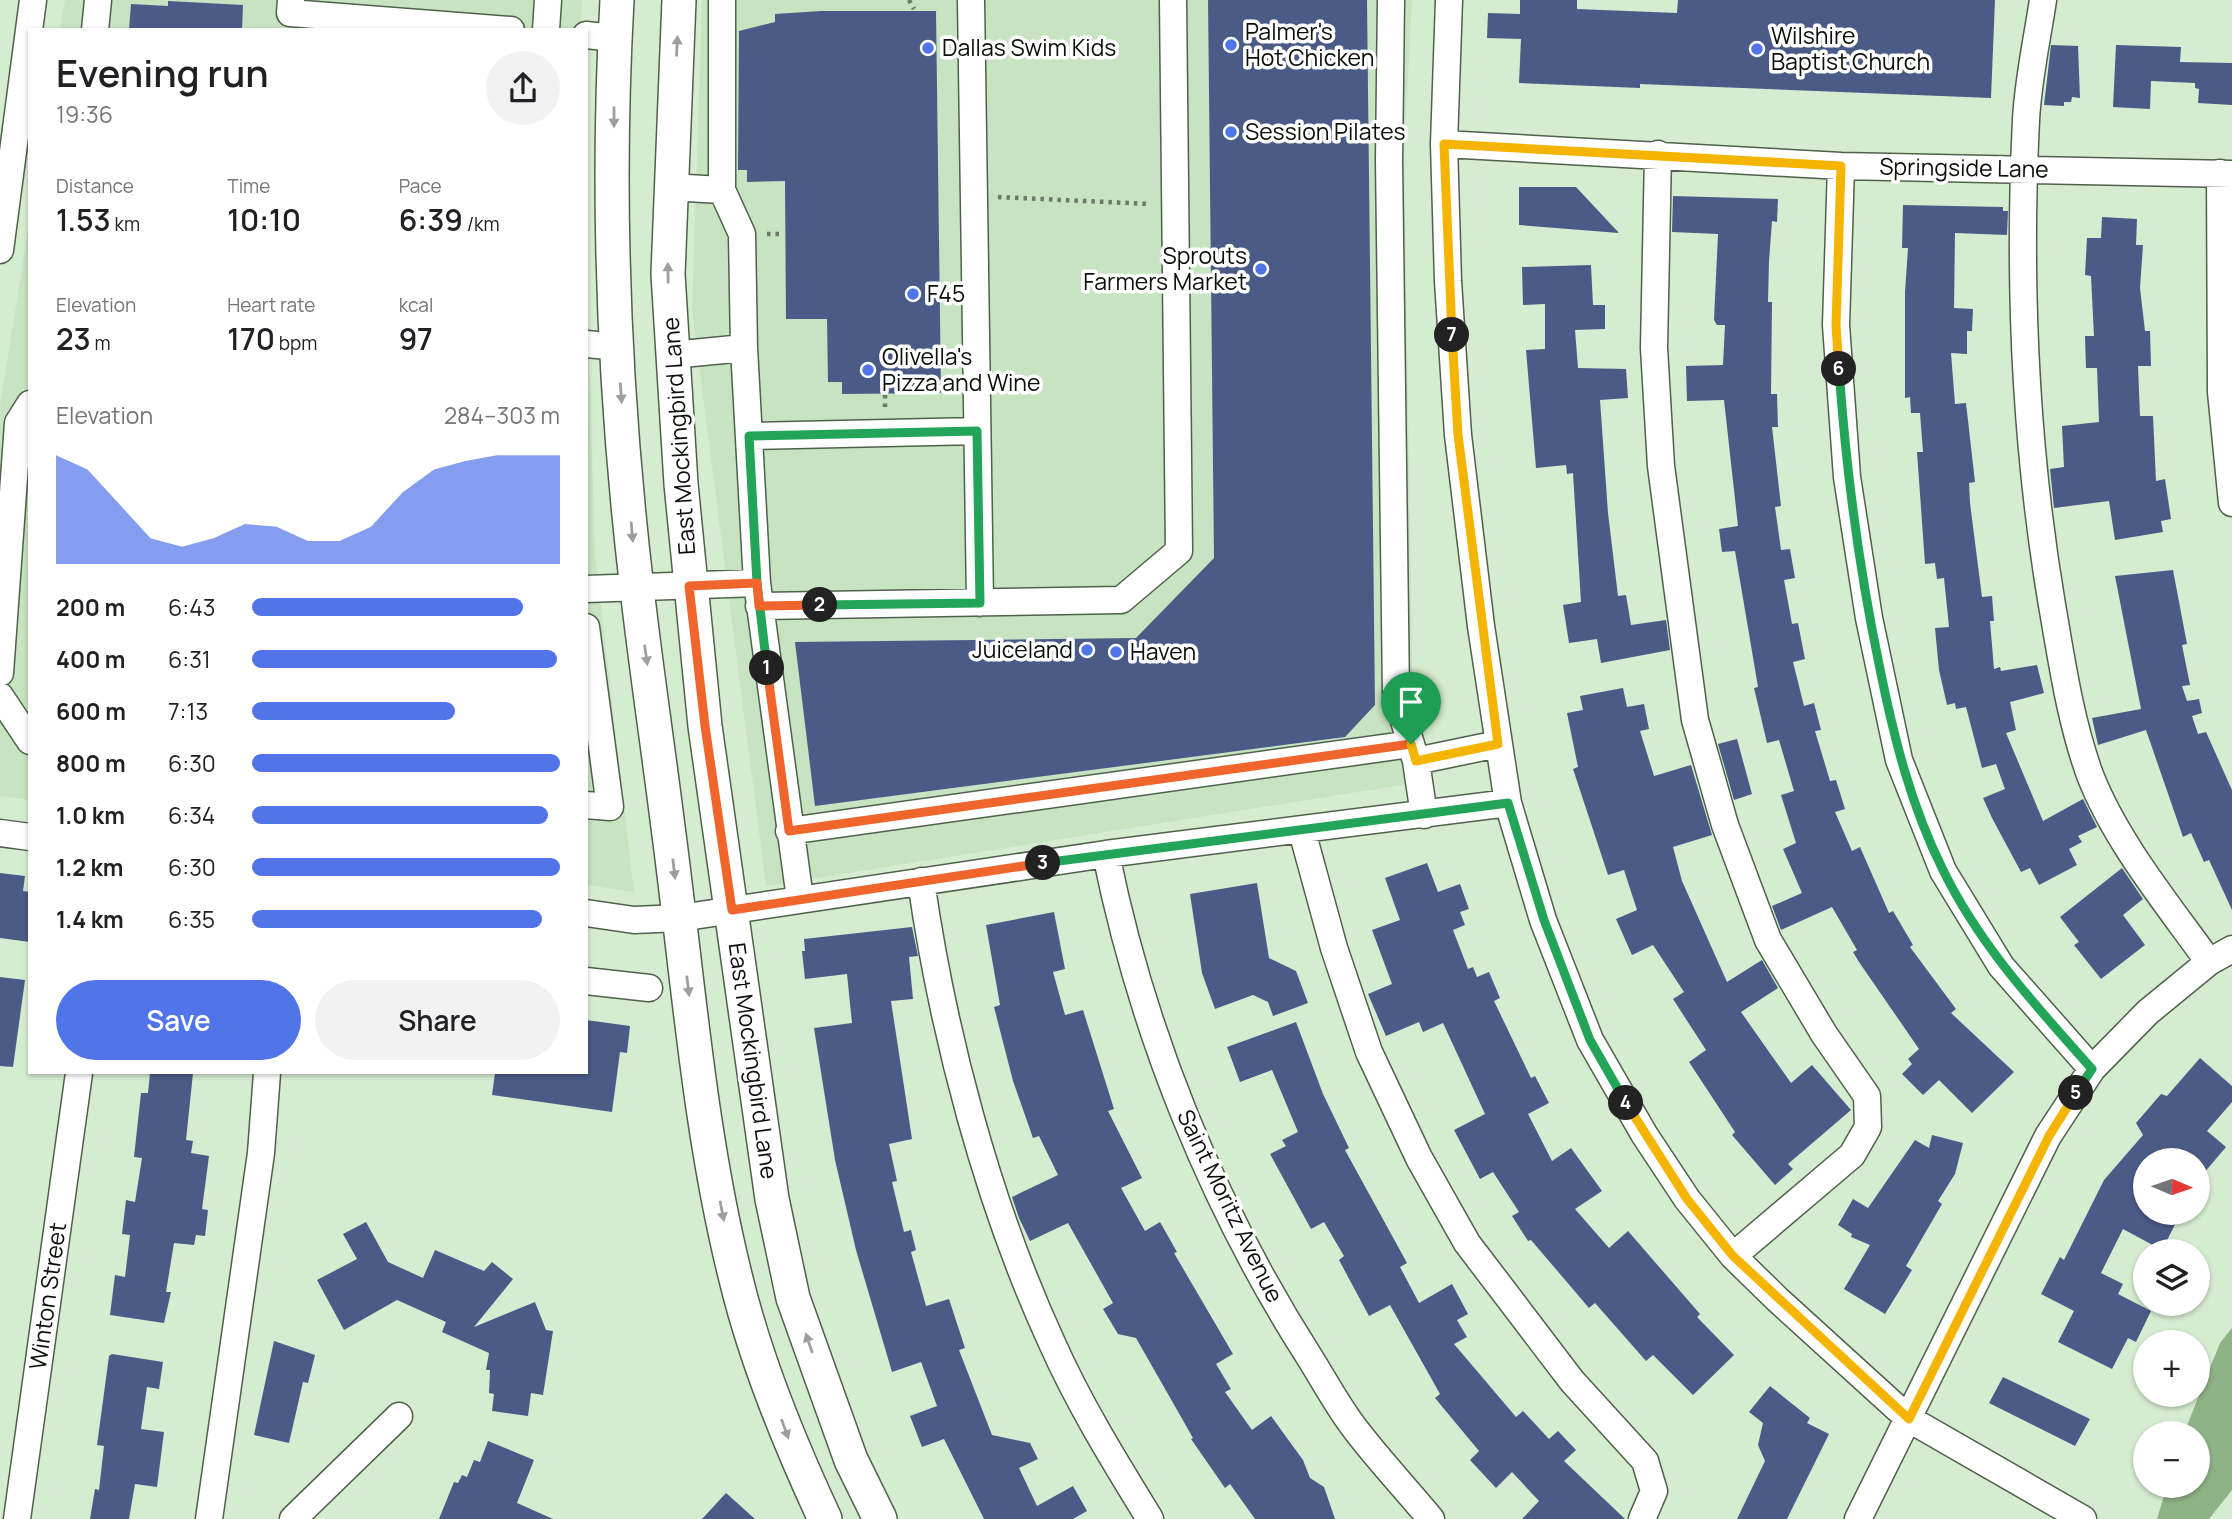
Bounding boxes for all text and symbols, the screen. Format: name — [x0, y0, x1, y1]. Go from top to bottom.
place label: Palmer's Hot Chicken — [1245, 15, 1374, 73]
place label: Wilshire Baptist Church — [1771, 19, 1930, 77]
place label: Dallas Swim Kids — [942, 31, 1116, 63]
one-way arrow — [671, 34, 682, 56]
marker: Palmer's Hot Chicken — [1223, 37, 1239, 53]
marker: Dallas Swim Kids — [920, 40, 936, 56]
marker: Wilshire Baptist Church — [1749, 41, 1765, 57]
text: Evening run — [56, 46, 269, 98]
button: share — [486, 51, 560, 125]
text: 19:36 — [56, 98, 113, 130]
one-way arrow — [608, 106, 620, 128]
place label: Session Pilates — [1245, 115, 1406, 147]
marker: Session Pilates — [1223, 124, 1239, 140]
street label: Springside Lane — [1879, 150, 2049, 184]
text: Distance — [56, 173, 134, 199]
text: Time — [227, 173, 270, 199]
text: Pace — [399, 173, 442, 199]
text: 1.53 — [56, 199, 111, 240]
text: 10:10 — [227, 199, 301, 240]
text: 6:39 — [399, 199, 463, 240]
text: km — [111, 211, 140, 237]
text: /km — [463, 211, 500, 237]
place label: Sprouts Farmers Market — [1083, 239, 1247, 297]
marker: Sprouts Farmers Market — [1253, 261, 1269, 277]
one-way arrow — [662, 262, 674, 284]
place label: F45 — [927, 277, 965, 309]
marker: F45 — [905, 286, 921, 302]
text: Elevation — [56, 292, 136, 318]
text: Heart rate — [227, 292, 315, 318]
text: kcal — [399, 292, 433, 318]
street label: East Mockingbird Lane — [654, 316, 702, 556]
text: 23 — [56, 318, 91, 359]
text: 170 — [227, 318, 275, 359]
text: 97 — [399, 318, 433, 359]
pin: 7 — [1434, 318, 1470, 352]
text: 7 — [1446, 321, 1457, 347]
text: m — [91, 330, 111, 356]
text: bpm — [275, 330, 317, 356]
place label: Olivella's Pizza and Wine — [882, 340, 1040, 398]
pin: 6 — [1822, 352, 1856, 386]
text: 6 — [1833, 355, 1844, 381]
marker: Olivella's Pizza and Wine — [860, 362, 876, 378]
one-way arrow — [616, 383, 627, 405]
text: Elevation — [56, 399, 153, 431]
text: 284–303 m — [444, 399, 560, 431]
one-way arrow — [627, 522, 638, 544]
pin: 2 — [802, 588, 838, 622]
text: 200 m — [56, 591, 125, 623]
text: 6:43 — [168, 591, 215, 623]
text: 2 — [814, 591, 825, 617]
place label: Juiceland — [972, 633, 1073, 665]
place label: Haven — [1130, 635, 1196, 667]
marker: Juiceland — [1079, 642, 1095, 658]
text: 400 m — [56, 643, 126, 675]
text: 6:31 — [168, 643, 211, 675]
one-way arrow — [640, 644, 651, 666]
marker: Haven — [1108, 644, 1124, 660]
pin: 1 — [750, 650, 784, 686]
text: 1 — [762, 654, 771, 680]
pin — [1381, 672, 1441, 744]
icon: arrive — [1392, 683, 1430, 721]
text: 600 m — [56, 695, 126, 727]
text: 7:13 — [168, 695, 208, 727]
text: 800 m — [56, 747, 126, 779]
text: 6:30 — [168, 747, 216, 779]
text: 1.0 km — [56, 799, 125, 831]
text: 6:34 — [168, 799, 215, 831]
pin: 3 — [1026, 846, 1060, 880]
text: 3 — [1037, 849, 1048, 875]
text: 1.2 km — [56, 851, 123, 883]
text: 6:30 — [168, 851, 216, 883]
one-way arrow — [668, 858, 679, 880]
text: 1.4 km — [56, 903, 124, 935]
text: 6:35 — [168, 903, 215, 935]
street label: East Mockingbird Lane — [722, 941, 786, 1181]
one-way arrow — [683, 975, 694, 997]
button: Save — [56, 980, 301, 1060]
button: Share — [315, 980, 560, 1060]
pin: 5 — [2058, 1076, 2094, 1110]
text: 5 — [2070, 1079, 2081, 1105]
pin: 4 — [1608, 1086, 1644, 1120]
text: 4 — [1620, 1089, 1631, 1115]
street label: Saint Moritz Avenue — [1170, 1104, 1292, 1307]
north arrow — [2133, 1148, 2210, 1225]
map controls — [2133, 1148, 2210, 1498]
one-way arrow — [717, 1200, 728, 1222]
street label: Winton Street — [21, 1220, 73, 1371]
button: layers — [2133, 1239, 2210, 1316]
button: + — [2133, 1330, 2210, 1407]
one-way arrow — [803, 1332, 813, 1353]
one-way arrow — [780, 1418, 791, 1439]
button: − — [2133, 1421, 2210, 1498]

